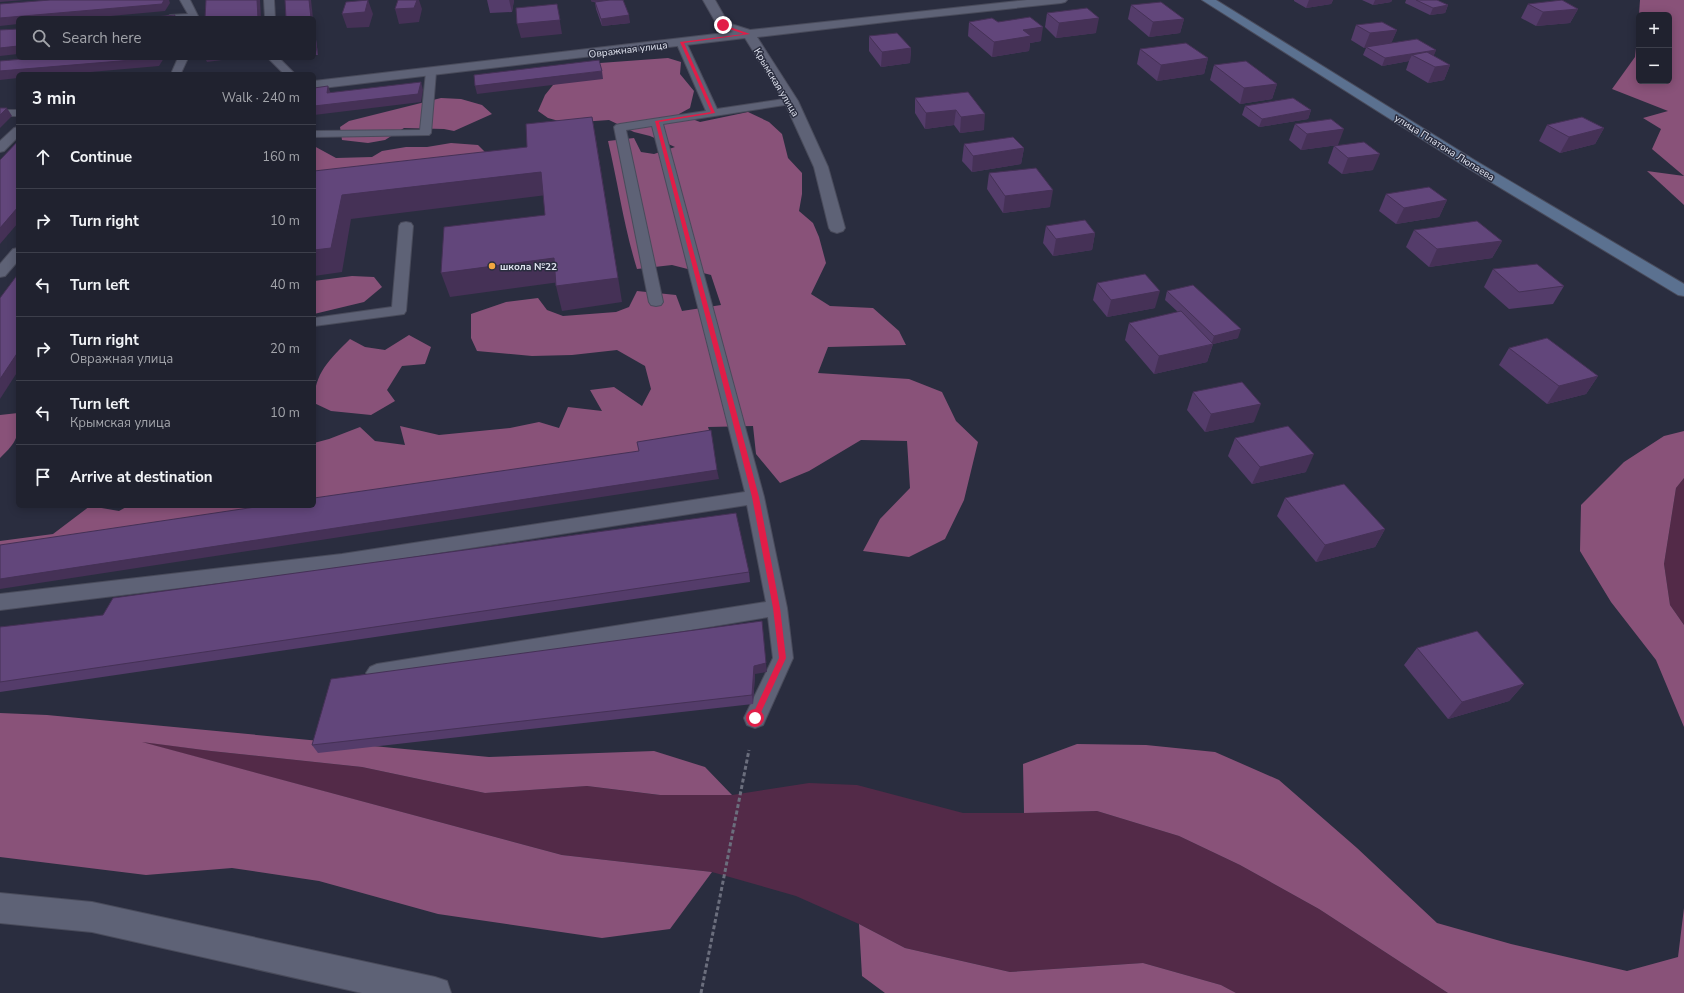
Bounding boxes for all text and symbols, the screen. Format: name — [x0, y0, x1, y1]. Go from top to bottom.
map controls — [1636, 12, 1672, 84]
button: + — [1636, 12, 1672, 48]
search box — [16, 16, 316, 60]
route end — [714, 16, 732, 34]
icon: search — [30, 27, 52, 49]
text: Search here — [62, 28, 142, 48]
street label: Овражная улица — [588, 38, 668, 62]
street label: Крымская улица — [750, 46, 802, 119]
button: − — [1636, 48, 1672, 84]
text: 3 min — [32, 87, 76, 110]
text: Walk · 240 m — [222, 89, 300, 107]
street label: улица Платона Люпаева — [1392, 111, 1497, 184]
icon: ahead — [32, 146, 54, 168]
text: Continue — [70, 147, 132, 167]
text: 160 m — [262, 148, 300, 166]
icon: right — [32, 210, 54, 232]
text: Turn right — [70, 211, 139, 231]
text: 10 m — [270, 212, 300, 230]
place label: школа №22 — [500, 260, 557, 274]
marker: школа №22 — [487, 261, 497, 271]
icon: left — [32, 274, 54, 296]
text: Turn left — [70, 275, 129, 295]
text: 40 m — [270, 276, 300, 294]
text: Turn right — [70, 330, 139, 350]
icon: right — [32, 338, 54, 360]
text: 20 m — [270, 340, 300, 358]
text: Овражная улица — [70, 350, 173, 368]
text: Turn left — [70, 394, 129, 414]
icon: left — [32, 402, 54, 424]
text: 10 m — [270, 404, 300, 422]
text: Крымская улица — [70, 414, 171, 432]
icon: arrive — [32, 466, 54, 488]
text: Arrive at destination — [70, 467, 213, 487]
route start — [746, 709, 764, 727]

